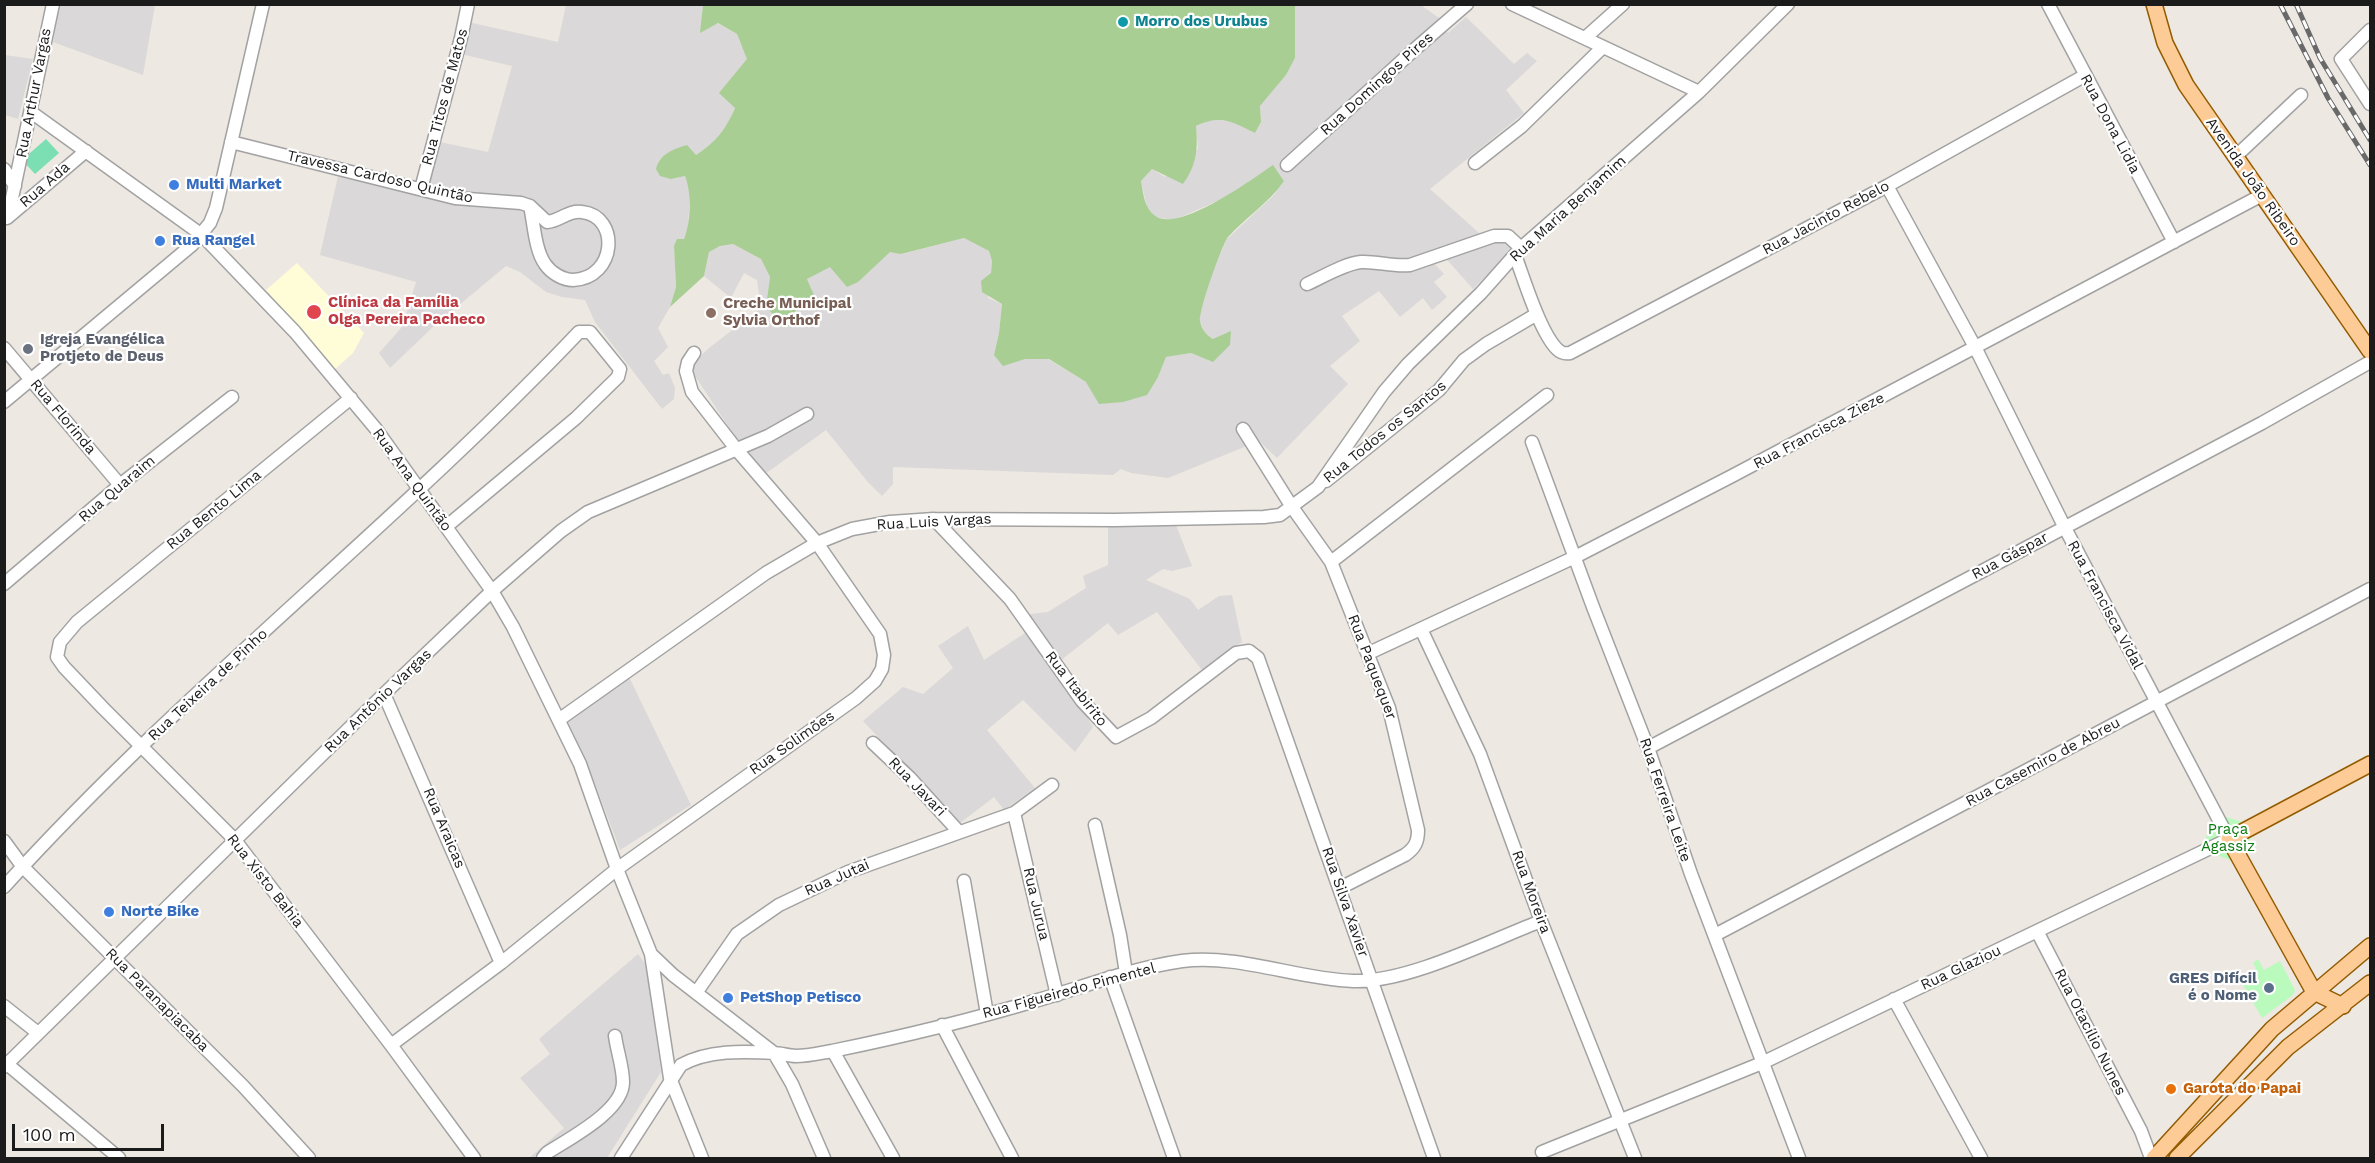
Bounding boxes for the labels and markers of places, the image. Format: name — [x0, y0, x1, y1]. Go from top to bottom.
place label: Morro dos Urubus — [1135, 13, 1267, 31]
marker: Morro dos Urubus — [1116, 15, 1130, 29]
place label: Multi Market — [186, 176, 282, 194]
marker: Multi Market — [167, 178, 181, 192]
place label: Rua Rangel — [172, 232, 255, 250]
marker: Rua Rangel — [153, 234, 167, 248]
place label: Clínica da Família Olga Pereira Pacheco — [328, 294, 485, 329]
place label: Creche Municipal Sylvia Orthof — [723, 295, 851, 330]
marker: Clínica da Família Olga Pereira Pacheco — [305, 303, 323, 321]
marker: Creche Municipal Sylvia Orthof — [704, 306, 718, 320]
place label: Igreja Evangélica Protjeto de Deus — [40, 331, 164, 366]
marker: Igreja Evangélica Protjeto de Deus — [21, 342, 35, 356]
place label: Norte Bike — [121, 903, 199, 921]
marker: Norte Bike — [102, 905, 116, 919]
place label: GRES Difícil é o Nome — [2169, 970, 2257, 1005]
marker: GRES Difícil é o Nome — [2262, 981, 2276, 995]
place label: PetShop Petisco — [740, 989, 861, 1007]
marker: PetShop Petisco — [721, 991, 735, 1005]
place label: Garota do Papai — [2183, 1080, 2301, 1098]
marker: Garota do Papai — [2164, 1082, 2178, 1096]

